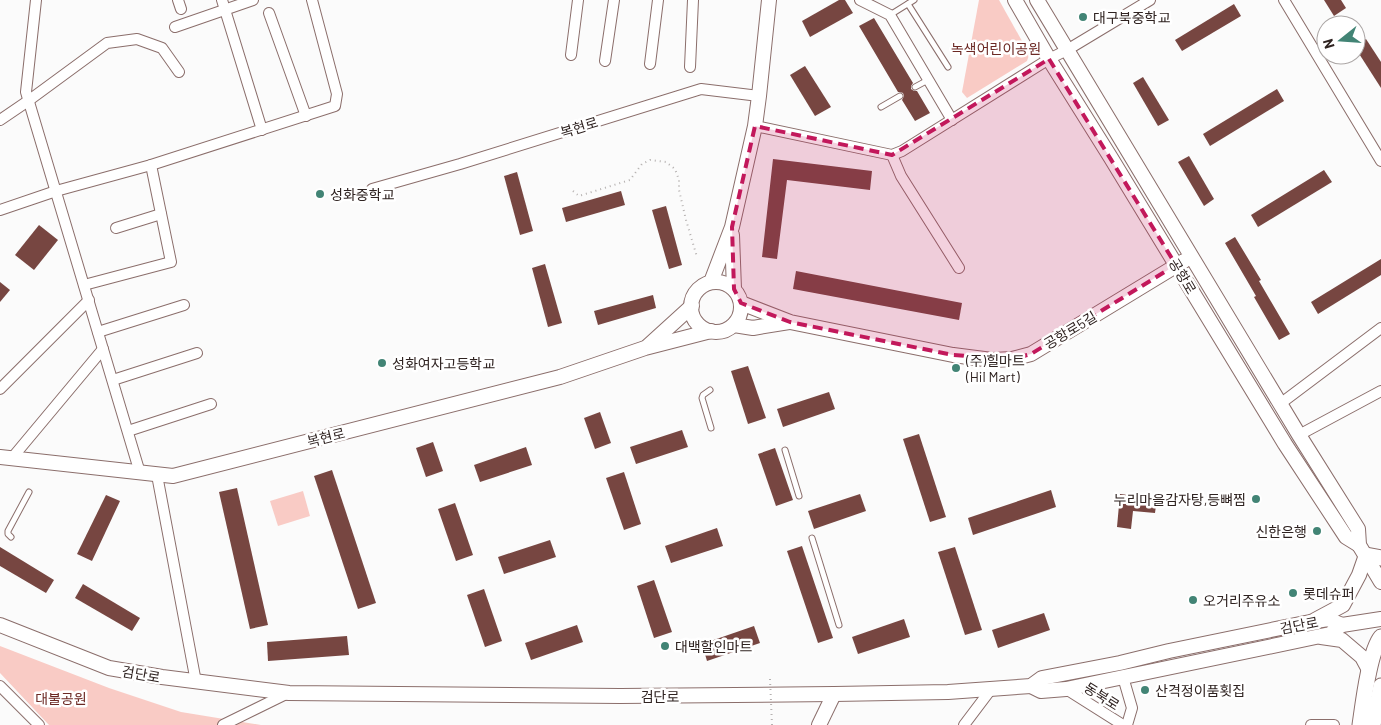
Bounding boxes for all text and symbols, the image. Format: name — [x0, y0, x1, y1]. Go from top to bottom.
place label: 대구북중학교 — [1093, 9, 1170, 26]
marker: 대구북중학교 — [1077, 11, 1089, 23]
north arrow — [1316, 15, 1366, 65]
text: N — [1319, 37, 1338, 51]
park label: 녹색어린이공원 — [951, 40, 1041, 57]
street label: 복현로 — [558, 113, 600, 141]
place label: 성화중학교 — [330, 186, 395, 203]
marker: 성화중학교 — [314, 188, 326, 200]
street label: 공항로 — [1166, 255, 1200, 297]
street label: 공항로5길 — [1040, 308, 1100, 352]
place label: (주)힐마트 (Hil Mart) — [965, 352, 1025, 385]
place label: 성화여자고등학교 — [392, 355, 495, 372]
marker: 성화여자고등학교 — [376, 357, 388, 369]
marker: (주)힐마트 (Hil Mart) — [950, 362, 962, 374]
street label: 복현로 — [305, 424, 347, 450]
place label: 누리마을감자탕,등뼈찜 — [1114, 491, 1246, 508]
marker: 누리마을감자탕,등뼈찜 — [1250, 493, 1262, 505]
place label: 신한은행 — [1255, 523, 1307, 540]
marker: 신한은행 — [1311, 525, 1323, 537]
place label: 롯데슈퍼 — [1303, 585, 1355, 602]
marker: 롯데슈퍼 — [1287, 587, 1299, 599]
place label: 오거리주유소 — [1203, 592, 1280, 609]
marker: 오거리주유소 — [1187, 594, 1199, 606]
street label: 검단로 — [1278, 613, 1320, 637]
place label: 대백할인마트 — [675, 638, 752, 655]
marker: 대백할인마트 — [659, 640, 671, 652]
street label: 검단로 — [120, 662, 162, 686]
street label: 동북로 — [1081, 679, 1123, 714]
place label: 산격정이품횟집 — [1155, 682, 1245, 699]
marker: 산격정이품횟집 — [1139, 684, 1151, 696]
street label: 검단로 — [641, 688, 679, 705]
park label: 대불공원 — [35, 690, 87, 707]

